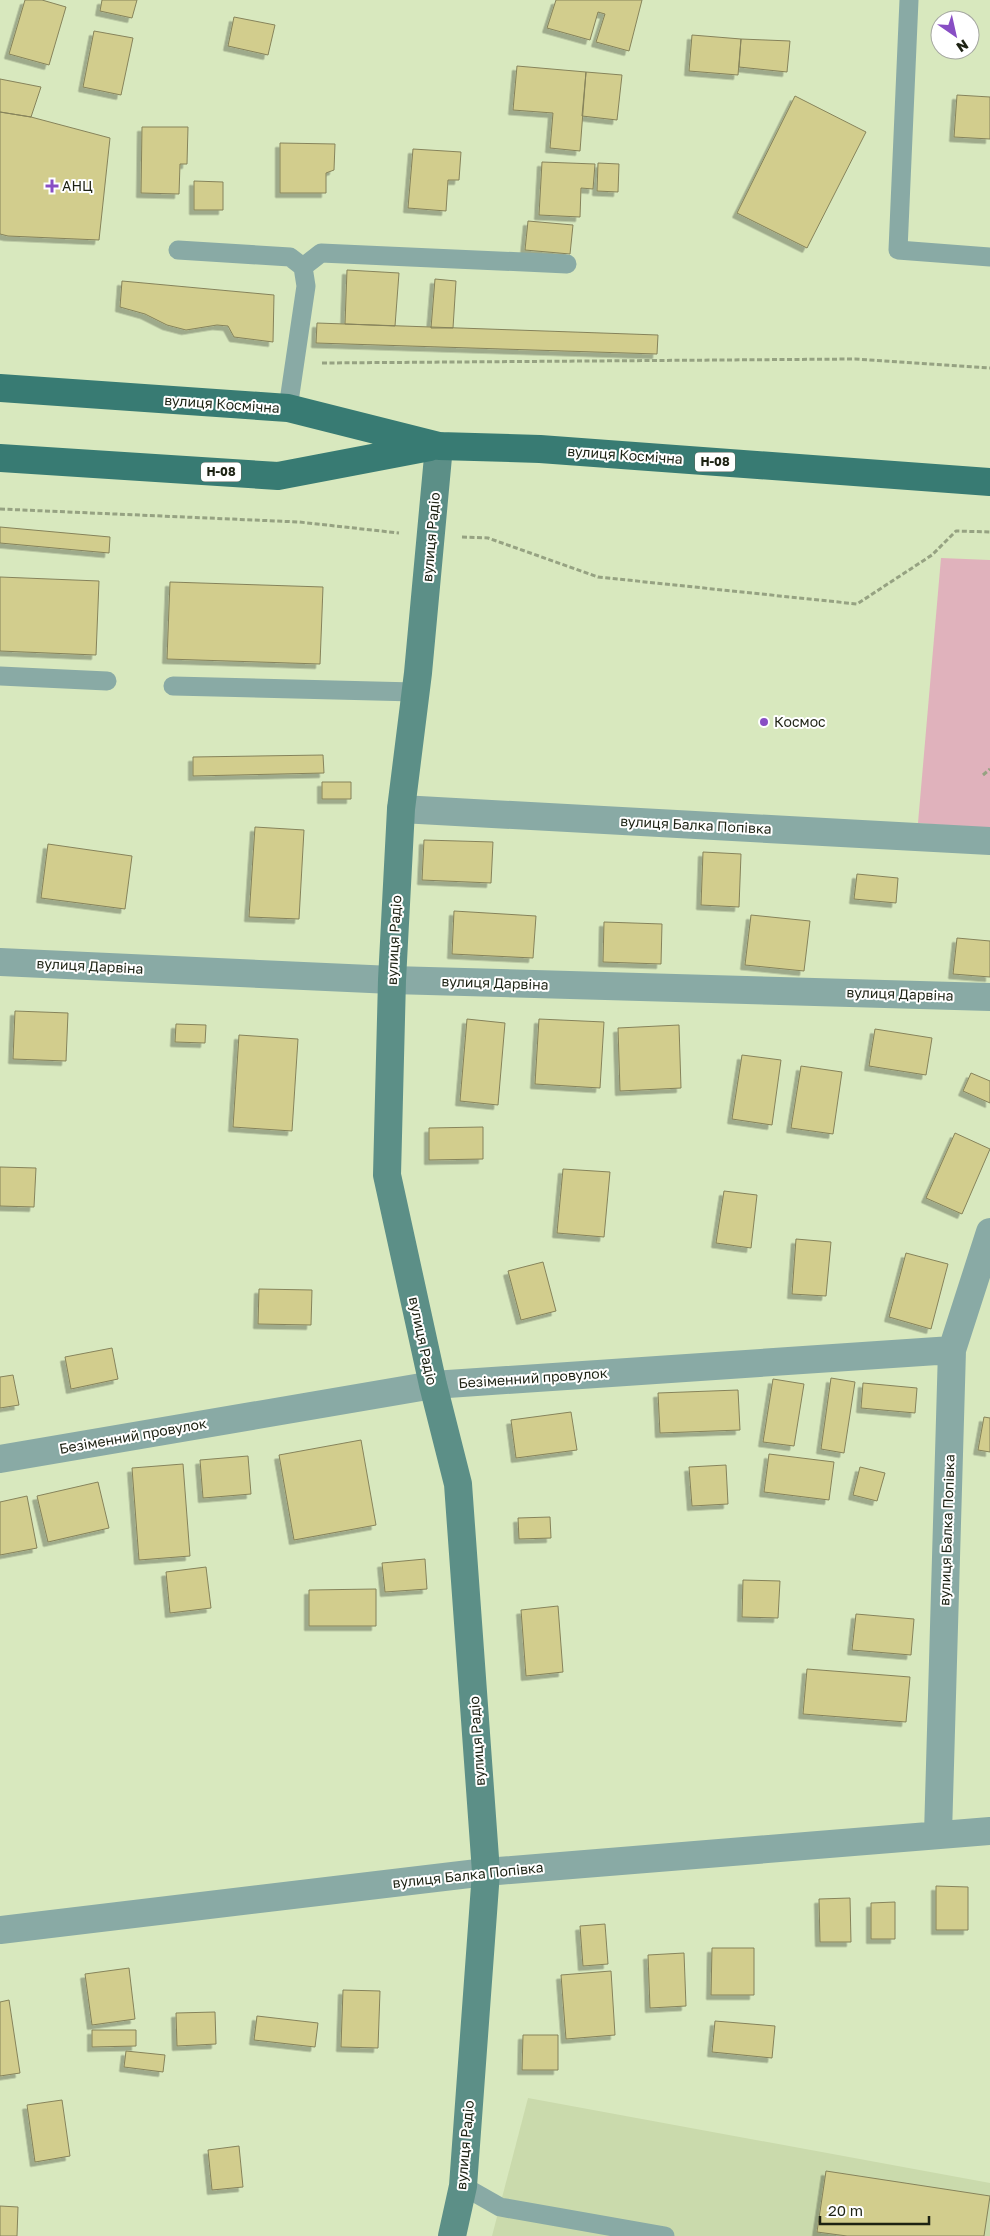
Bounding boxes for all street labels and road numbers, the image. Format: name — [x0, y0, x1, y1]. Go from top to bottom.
street label: вулиця Космічна — [164, 391, 280, 416]
street label: вулиця Космічна — [567, 442, 683, 467]
road number: Н-08 — [695, 452, 735, 472]
road number: Н-08 — [201, 462, 241, 482]
street label: вулиця Радіо — [418, 491, 443, 582]
street label: вулиця Балка Попівка — [620, 812, 772, 837]
street label: вулиця Радіо — [383, 895, 404, 985]
street label: вулиця Дарвіна — [36, 954, 144, 977]
street label: вулиця Дарвіна — [441, 972, 549, 993]
street label: вулиця Дарвіна — [846, 983, 954, 1004]
street label: вулиця Радіо — [406, 1295, 441, 1387]
street label: Безіменний провулок — [458, 1364, 608, 1391]
street label: Безіменний провулок — [58, 1414, 208, 1457]
street label: вулиця Балка Попівка — [935, 1454, 958, 1606]
street label: вулиця Радіо — [465, 1696, 488, 1786]
street label: вулиця Балка Попівка — [392, 1858, 544, 1891]
street label: вулиця Радіо — [452, 2099, 477, 2190]

